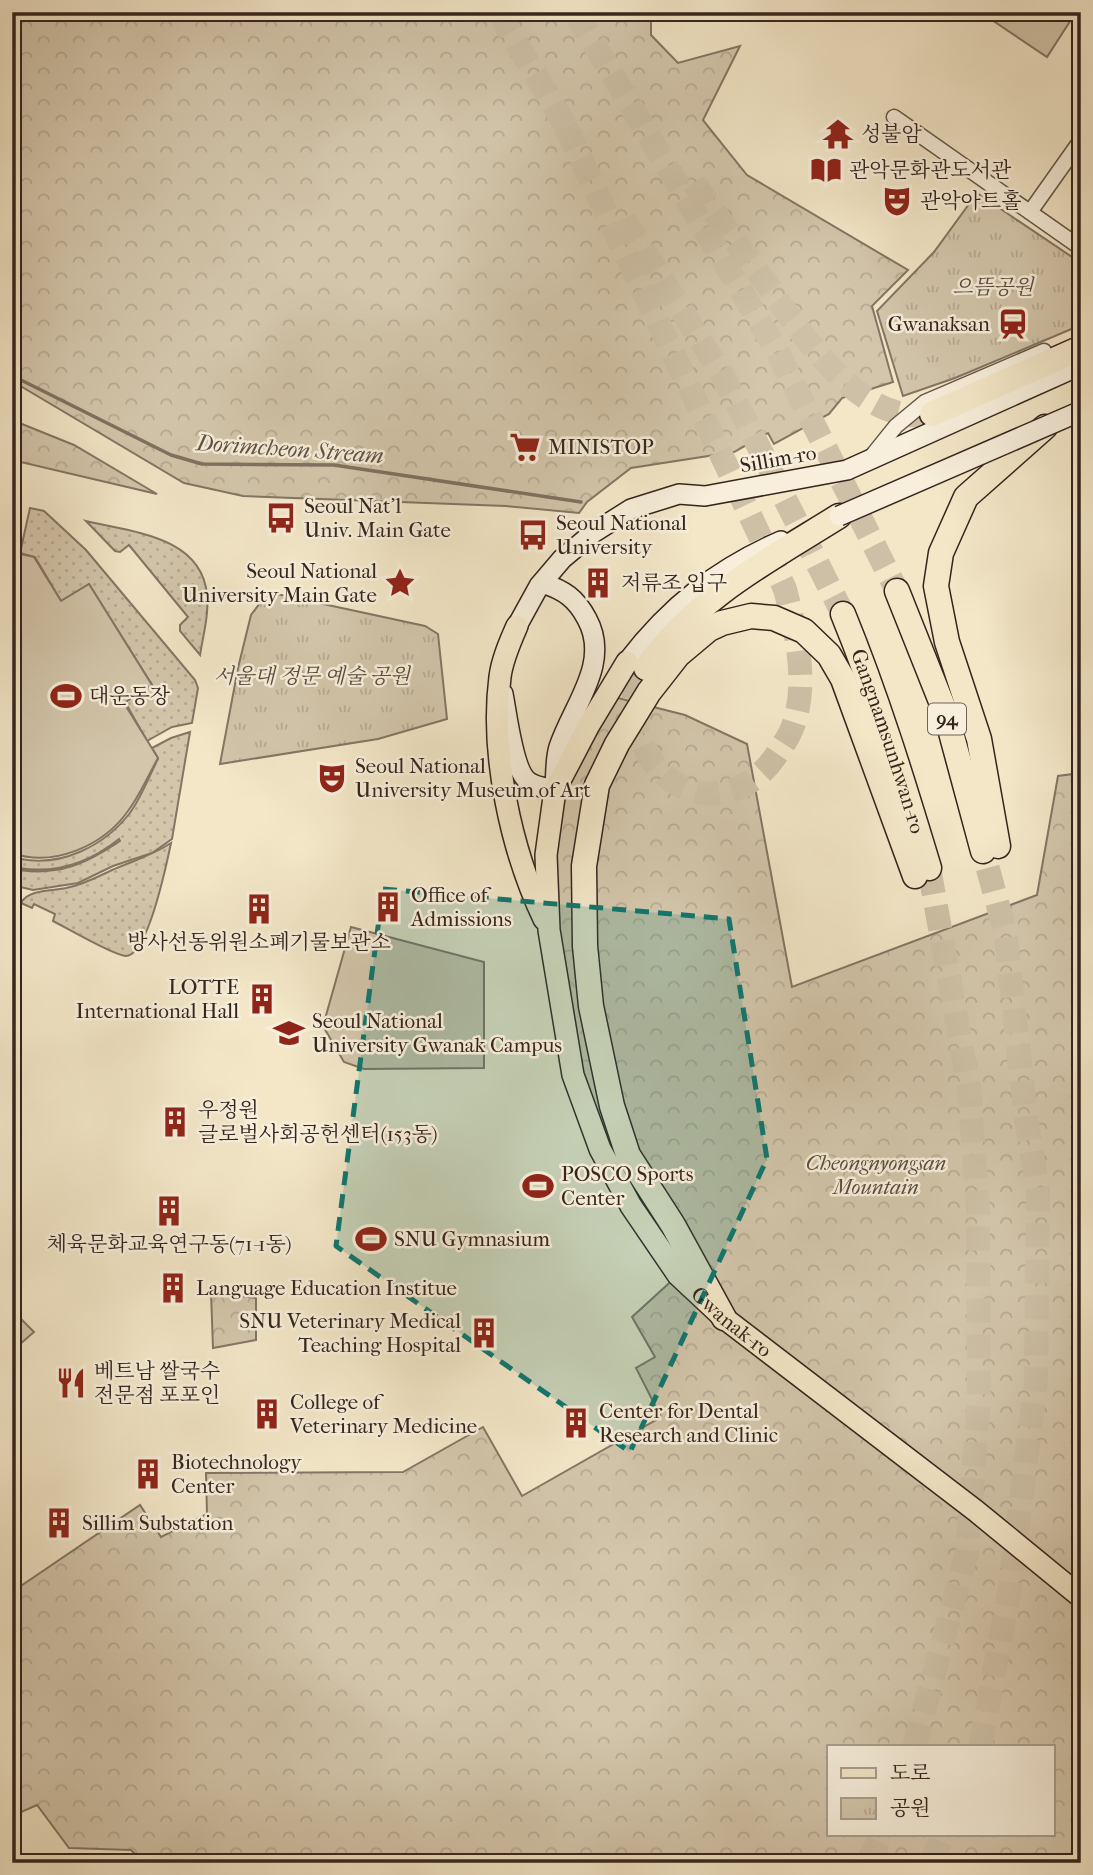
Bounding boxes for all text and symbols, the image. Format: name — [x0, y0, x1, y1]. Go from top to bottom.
temple icon: 성불암 — [821, 117, 855, 151]
place label: 성불암 — [861, 122, 923, 146]
library icon: 관악문화관도서관 — [809, 153, 843, 187]
place label: 관악문화관도서관 — [849, 158, 1012, 182]
theatre icon: 관악아트홀 — [880, 184, 914, 218]
place label: 관악아트홀 — [920, 189, 1021, 213]
park label: 으뜸공원 — [952, 275, 1035, 299]
station icon: Gwanaksan — [996, 307, 1030, 341]
place label: Gwanaksan — [888, 312, 990, 336]
water label: Dorimcheon Stream — [194, 429, 384, 469]
supermarket icon: MINISTOP — [508, 430, 542, 464]
place label: MINISTOP — [548, 435, 654, 459]
street label: Sillim-ro — [738, 440, 818, 478]
place label: Seoul Nat'l Univ. Main Gate — [304, 494, 451, 542]
bus stop icon: Seoul Nat'l Univ. Main Gate — [264, 501, 298, 535]
place label: Seoul National University — [556, 511, 687, 559]
bus stop icon: Seoul National University — [516, 518, 550, 552]
place label: Seoul National University Main Gate — [182, 559, 377, 607]
place icon: Seoul National University Main Gate — [383, 566, 417, 600]
building icon: 저류조 입구 — [581, 566, 615, 600]
place label: 저류조 입구 — [621, 571, 727, 595]
street label: Gangnamsunhwan-ro — [846, 646, 930, 836]
park label: 서울대 정문 예술 공원 — [214, 664, 412, 688]
sports icon: 대운동장 — [49, 679, 83, 713]
place label: 대운동장 — [89, 684, 171, 708]
road number: 94 — [928, 704, 966, 734]
place label: Seoul National University Museum of Art — [355, 754, 591, 802]
theatre icon: Seoul National University Museum of Art — [315, 761, 349, 795]
place label: Office of Admissions — [410, 883, 512, 931]
building icon: Office of Admissions — [371, 890, 405, 924]
building icon: 방사선동위원소폐기물보관소 — [242, 892, 276, 926]
place label: 방사선동위원소폐기물보관소 — [127, 930, 391, 954]
place label: LOTTE International Hall — [76, 975, 239, 1023]
building icon: LOTTE International Hall — [245, 982, 279, 1016]
place label: Seoul National University Gwanak Campus — [312, 1009, 562, 1057]
school or university icon: Seoul National University Gwanak Campus — [272, 1016, 306, 1050]
place label: 우정원 글로벌사회공헌센터(153동) — [198, 1098, 438, 1146]
building icon: 우정원 글로벌사회공헌센터(153동) — [158, 1105, 192, 1139]
park label: Cheongnyongsan Mountain — [806, 1151, 947, 1199]
place label: POSCO Sports Center — [561, 1162, 694, 1210]
sports icon: POSCO Sports Center — [521, 1169, 555, 1203]
building icon: 체육문화교육연구동(71-1동) — [152, 1194, 186, 1228]
sports icon: SNU Gymnasium — [354, 1222, 388, 1256]
place label: SNU Gymnasium — [394, 1227, 550, 1251]
place label: 체육문화교육연구동(71-1동) — [46, 1232, 292, 1256]
building icon: Language Education Institue — [156, 1271, 190, 1305]
place label: Language Education Institue — [196, 1276, 457, 1300]
street label: Gwanak-ro — [686, 1282, 777, 1362]
place label: SNU Veterinary Medical Teaching Hospital — [239, 1309, 461, 1357]
building icon: SNU Veterinary Medical Teaching Hospital — [467, 1316, 501, 1350]
place label: 베트남 쌀국수 전문점 포포인 — [94, 1359, 220, 1407]
restaurant icon: 베트남 쌀국수 전문점 포포인 — [54, 1366, 88, 1400]
place label: College of Veterinary Medicine — [289, 1390, 477, 1438]
building icon: College of Veterinary Medicine — [250, 1397, 284, 1431]
place label: Center for Dental Research and Clinic — [599, 1399, 778, 1447]
building icon: Center for Dental Research and Clinic — [559, 1406, 593, 1440]
place label: Biotechnology Center — [171, 1450, 302, 1498]
building icon: Biotechnology Center — [131, 1457, 165, 1491]
building icon: Sillim Substation — [42, 1506, 76, 1540]
place label: Sillim Substation — [82, 1511, 234, 1535]
legend — [827, 1745, 1054, 1836]
text: 도로 — [890, 1761, 931, 1785]
text: 공원 — [890, 1796, 931, 1820]

